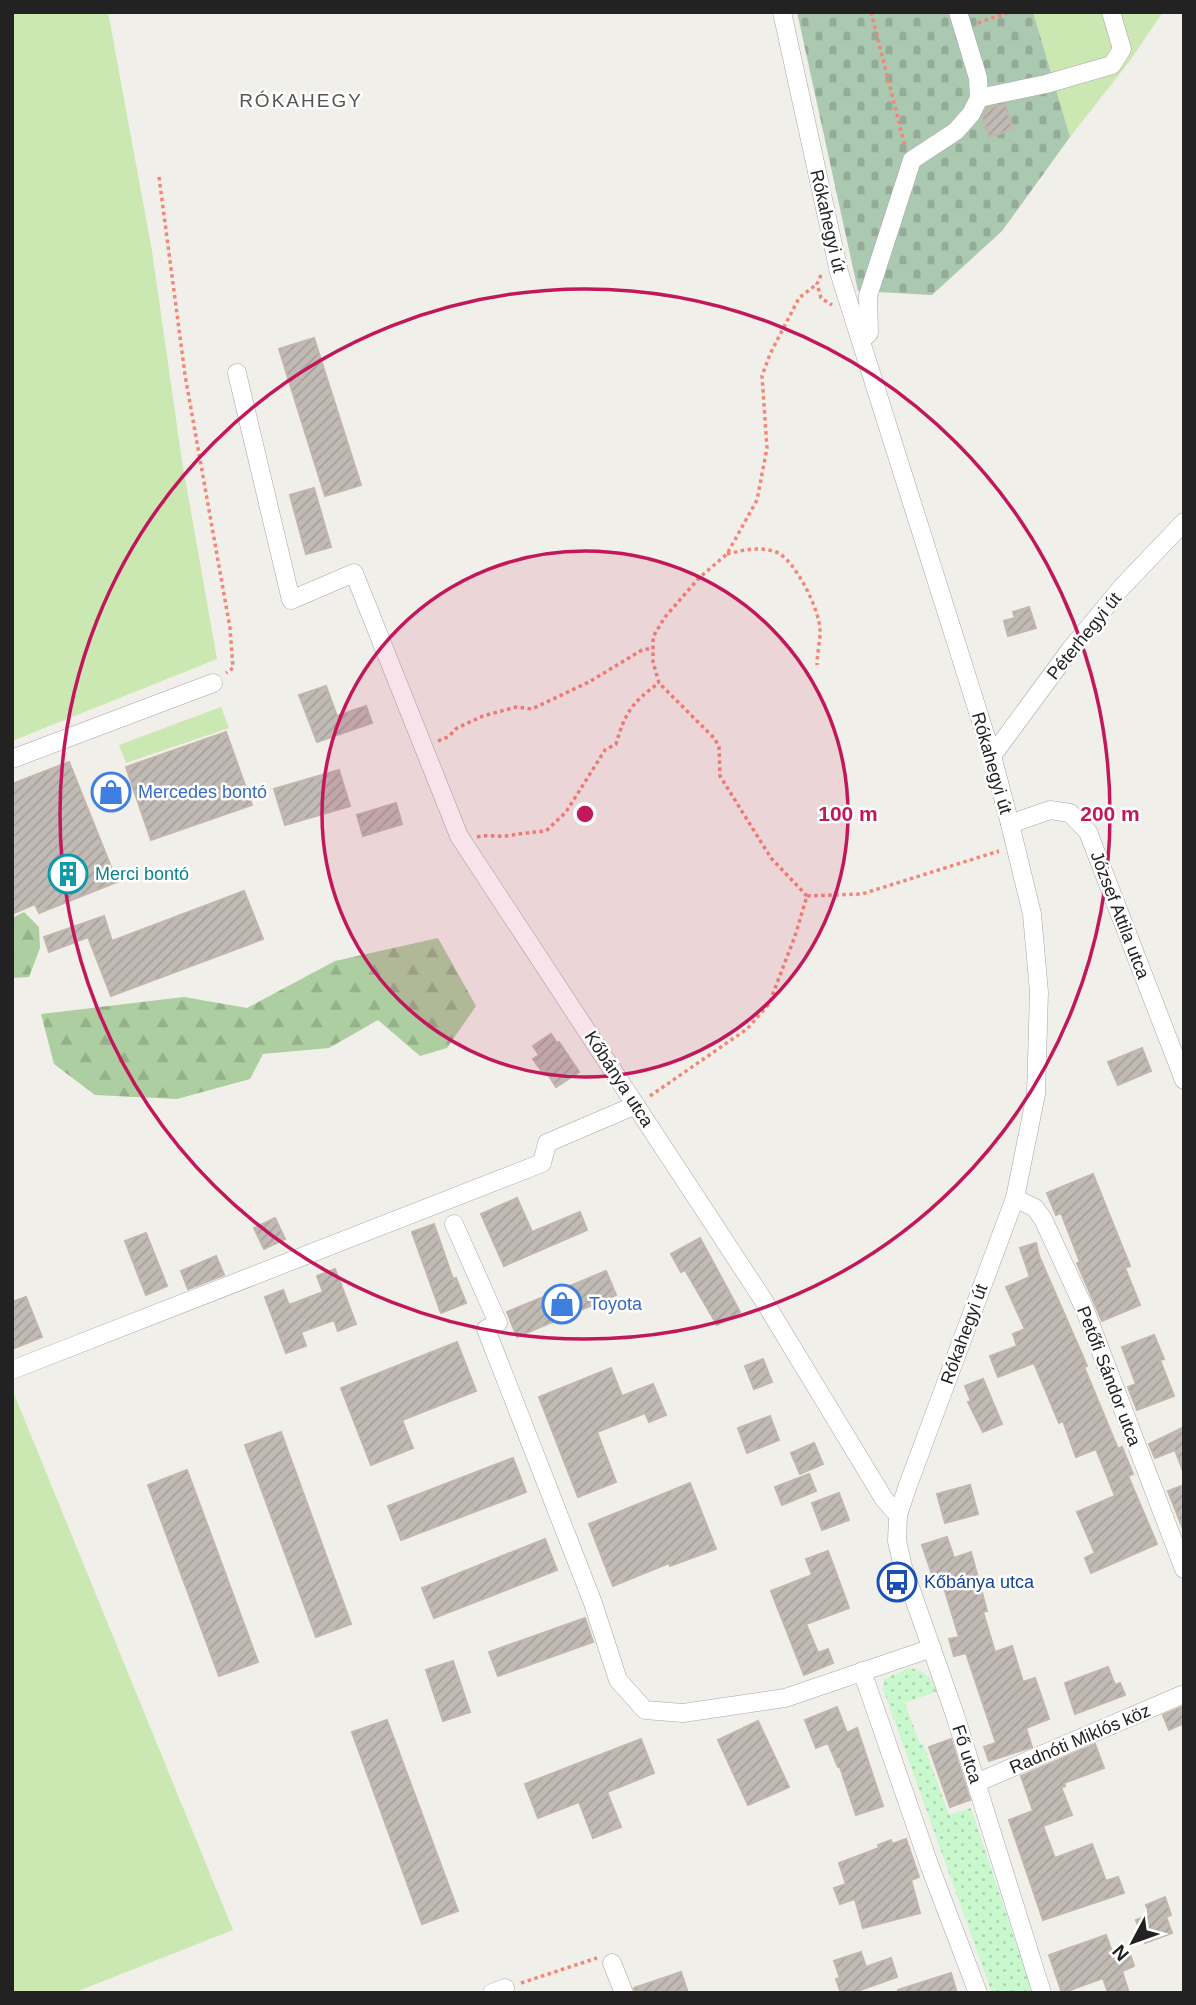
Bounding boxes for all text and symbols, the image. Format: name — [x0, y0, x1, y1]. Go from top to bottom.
district label: RÓKAHEGY — [239, 90, 363, 111]
street label: Rókahegyi út — [806, 168, 850, 274]
street label: Péterhegyi út — [1043, 588, 1125, 684]
street label: Rókahegyi út — [968, 710, 1016, 816]
shop icon: Mercedes bontó — [90, 771, 132, 813]
place label: Mercedes bontó — [138, 782, 267, 802]
centre of rings — [573, 802, 597, 826]
text: 100 m — [818, 802, 878, 825]
text: 200 m — [1080, 802, 1140, 825]
street label: József Attila utca — [1086, 848, 1154, 983]
building icon: Merci bontó — [47, 853, 89, 895]
place label: Merci bontó — [95, 864, 189, 884]
street label: Kőbánya utca — [581, 1027, 658, 1131]
street label: Rókahegyi út — [937, 1281, 991, 1387]
shop icon: Toyota — [541, 1283, 583, 1325]
place label: Toyota — [589, 1294, 643, 1314]
street label: Petőfi Sándor utca — [1073, 1303, 1145, 1450]
bus stop icon: Kőbánya utca — [876, 1561, 918, 1603]
place label: Kőbánya utca — [924, 1572, 1035, 1592]
street label: Radnóti Miklós köz — [1007, 1700, 1153, 1778]
street label: Fő utca — [948, 1722, 986, 1787]
north arrow — [1098, 1907, 1168, 1977]
text: N — [1108, 1941, 1133, 1965]

